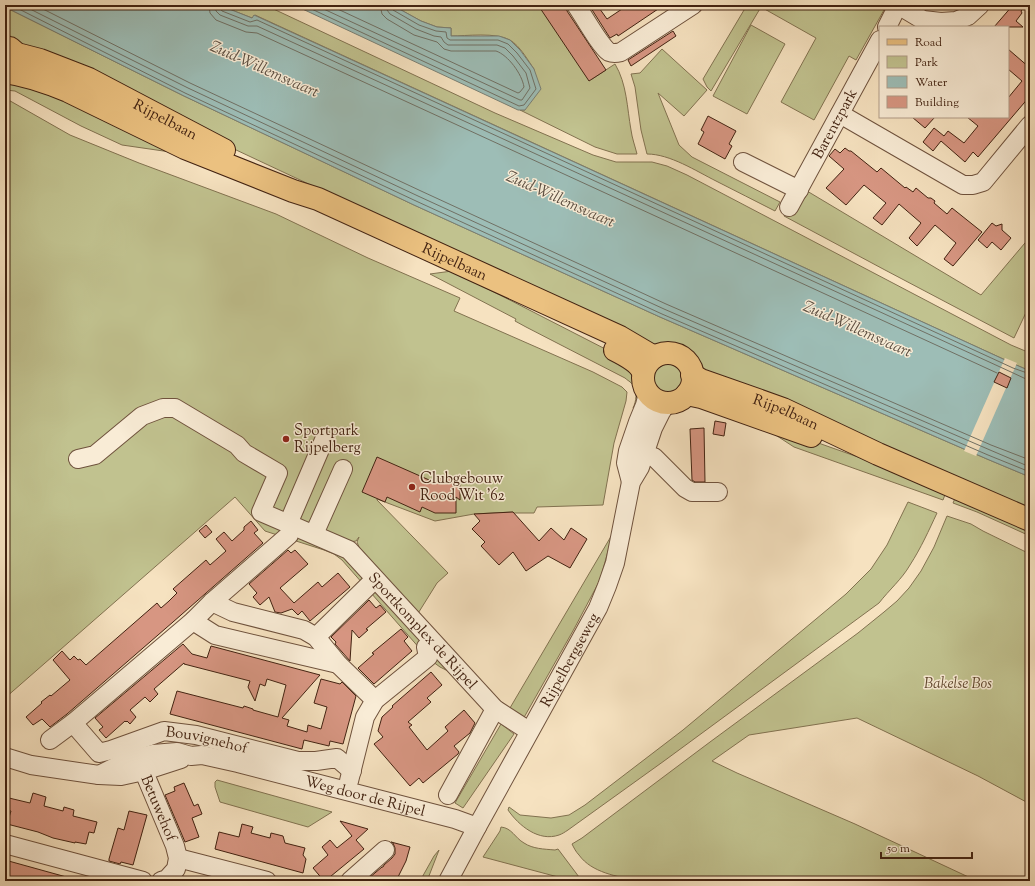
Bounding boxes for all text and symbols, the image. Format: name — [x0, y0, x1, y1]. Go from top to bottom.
legend — [879, 26, 1009, 118]
text: Road — [915, 34, 942, 52]
water label: Zuid-Willemsvaart — [206, 36, 322, 105]
text: Park — [915, 54, 938, 72]
text: Water — [915, 74, 948, 92]
street label: Barentzpark — [808, 85, 863, 163]
text: Building — [915, 94, 959, 112]
street label: Rijpelbaan — [129, 95, 201, 146]
water label: Zuid-Willemsvaart — [502, 166, 618, 235]
street label: Rijpelbaan — [418, 239, 490, 287]
water label: Zuid-Willemsvaart — [799, 296, 915, 365]
street label: Rijpelbaan — [750, 390, 822, 436]
place label: Sportpark Rijpelberg — [294, 421, 361, 459]
marker: Sportpark Rijpelberg — [281, 434, 291, 444]
place label: Clubgebouw Rood Wit '62 — [420, 469, 505, 507]
marker: Clubgebouw Rood Wit '62 — [407, 482, 417, 492]
street label: Sportkomplex de Rijpel — [363, 568, 481, 695]
street label: Rijpelbergseweg — [536, 610, 605, 711]
park label: Bakelse Bos — [924, 674, 992, 695]
street label: Bouvignehof — [164, 722, 250, 760]
street label: Betuwehof — [135, 772, 181, 846]
street label: Weg door de Rijpel — [302, 772, 427, 823]
scale bar — [881, 834, 972, 860]
text: 50 m — [886, 840, 910, 858]

